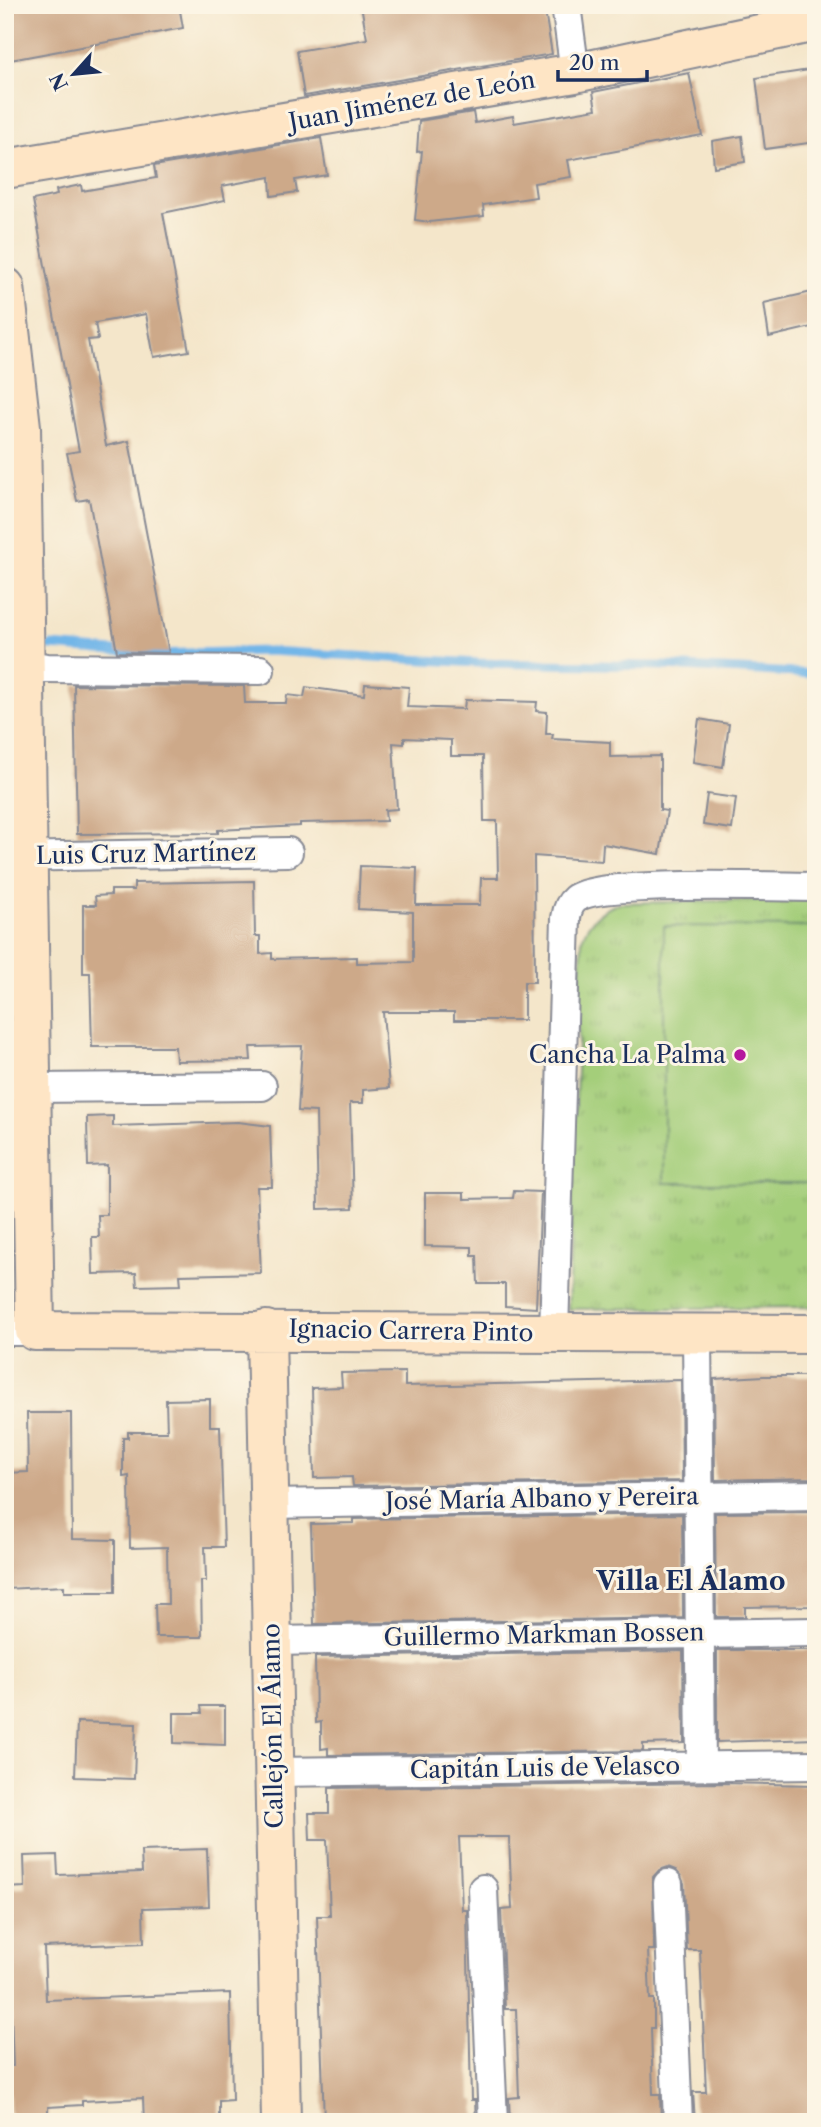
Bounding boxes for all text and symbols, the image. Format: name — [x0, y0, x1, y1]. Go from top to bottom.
north arrow — [38, 38, 108, 108]
scale bar — [558, 38, 648, 82]
text: 20 m — [569, 50, 620, 75]
street label: Juan Jiménez de León — [283, 65, 537, 137]
text: N — [45, 69, 73, 94]
street label: Luis Cruz Martínez — [36, 837, 256, 870]
place label: Cancha La Palma — [529, 1040, 726, 1069]
marker: Cancha La Palma — [732, 1047, 748, 1063]
street label: Ignacio Carrera Pinto — [288, 1314, 534, 1347]
street label: José María Albano y Pereira — [381, 1481, 699, 1516]
district label: Villa El Álamo — [596, 1565, 785, 1597]
street label: Guillermo Markman Bossen — [383, 1617, 705, 1652]
street label: Callejón El Álamo — [256, 1623, 289, 1829]
street label: Capitán Luis de Velasco — [410, 1751, 680, 1784]

